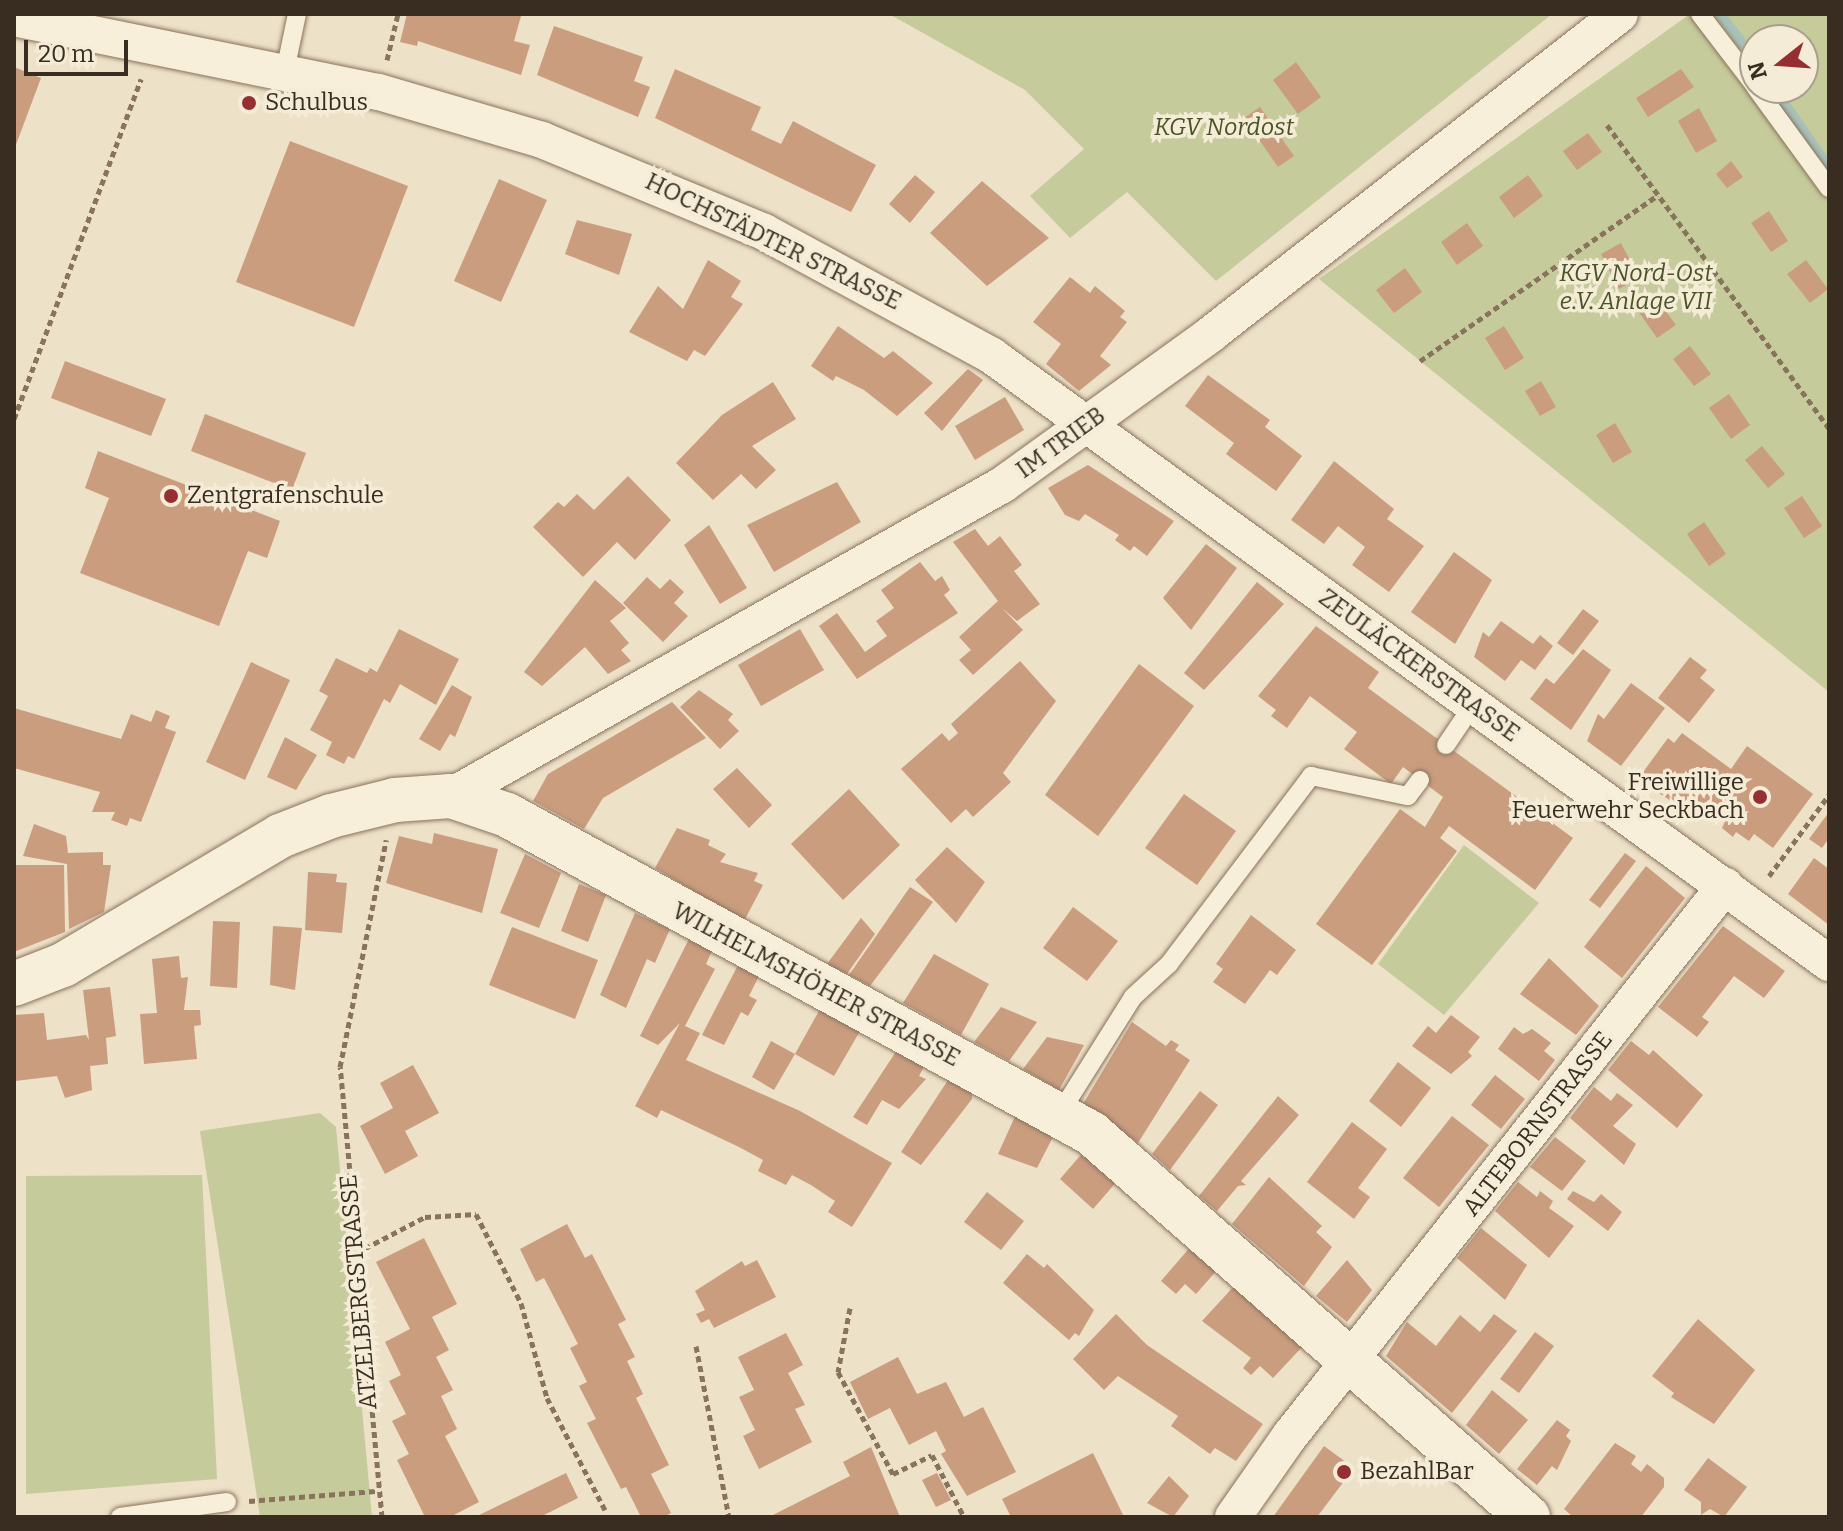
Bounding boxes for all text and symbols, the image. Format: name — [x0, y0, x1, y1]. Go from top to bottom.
scale bar — [28, 24, 132, 74]
north arrow — [1739, 24, 1819, 104]
text: 20 m — [38, 40, 94, 68]
text: N — [1742, 59, 1773, 83]
place label: Schulbus — [265, 89, 368, 117]
marker: Schulbus — [240, 94, 258, 112]
park label: KGV Nordost — [1154, 114, 1294, 142]
street label: HOCHSTÄDTER STRASSE — [640, 167, 906, 317]
park label: KGV Nord-Ost e.V. Anlage VII — [1559, 260, 1713, 316]
street label: IM TRIEB — [1011, 401, 1111, 485]
place label: Zentgrafenschule — [187, 482, 384, 510]
marker: Zentgrafenschule — [162, 487, 180, 505]
street label: ZEULÄCKERSTRASSE — [1313, 583, 1525, 749]
place label: Freiwillige Feuerwehr Seckbach — [1511, 769, 1744, 825]
marker: Freiwillige Feuerwehr Seckbach — [1751, 788, 1769, 806]
street label: WILHELMSHÖHER STRASSE — [667, 897, 965, 1073]
street label: ALTEBORNSTRASSE — [1457, 1026, 1619, 1222]
street label: ATZELBERGSTRASSE — [334, 1173, 384, 1411]
place label: BezahlBar — [1360, 1458, 1473, 1486]
marker: BezahlBar — [1335, 1463, 1353, 1481]

